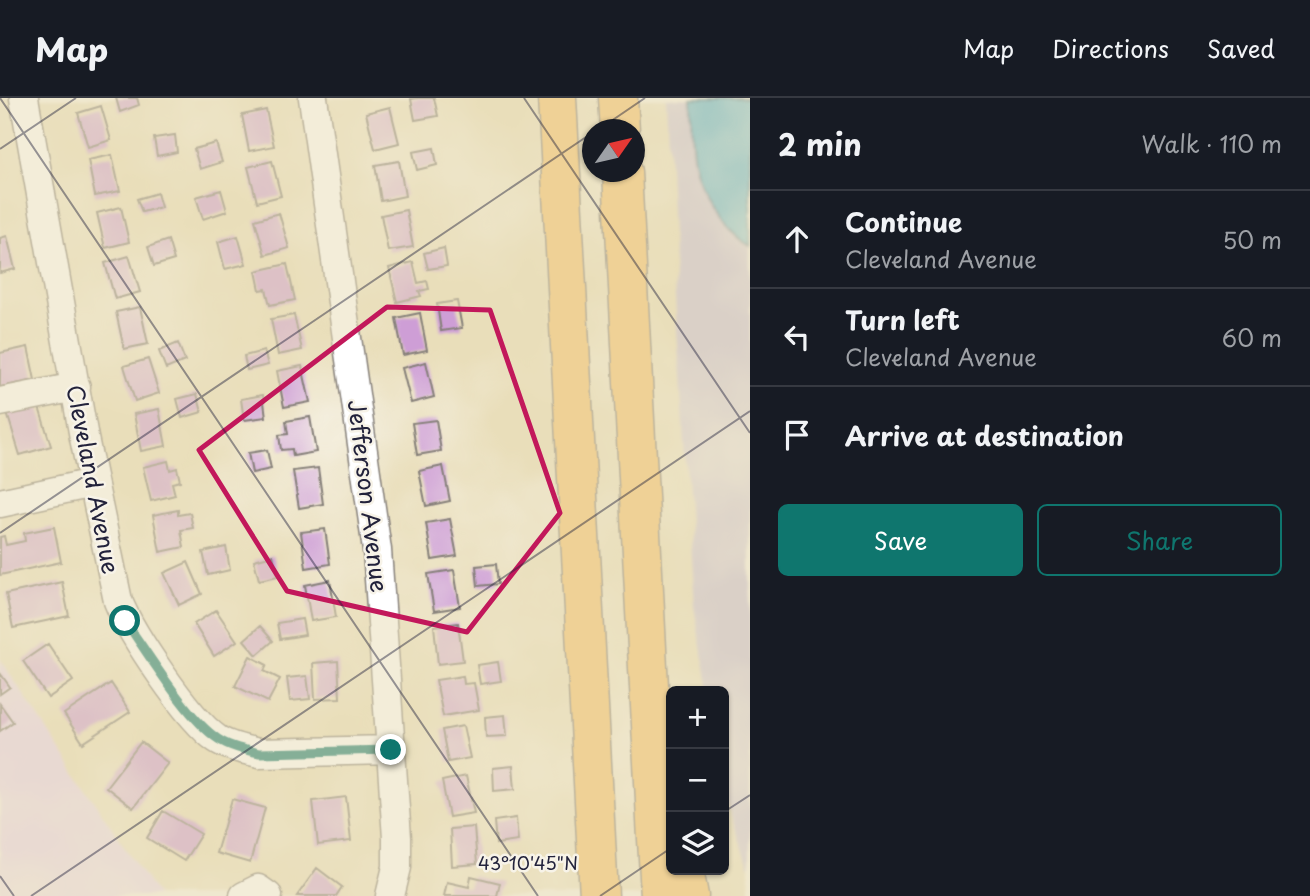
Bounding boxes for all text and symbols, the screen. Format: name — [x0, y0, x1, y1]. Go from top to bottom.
text: Map — [35, 23, 108, 73]
text: Map — [963, 30, 1014, 66]
text: Directions — [1052, 30, 1169, 66]
text: Saved — [1207, 30, 1275, 66]
north arrow — [582, 119, 645, 182]
text: 2 min — [778, 121, 862, 166]
text: Walk · 110 m — [1141, 126, 1282, 161]
text: Continue — [845, 202, 962, 241]
icon: ahead — [778, 220, 816, 258]
text: 50 m — [1222, 222, 1282, 257]
text: Cleveland Avenue — [845, 241, 1037, 276]
text: Turn left — [845, 300, 960, 339]
icon: left — [778, 318, 816, 356]
text: 60 m — [1222, 320, 1282, 355]
text: Cleveland Avenue — [845, 339, 1037, 374]
street label: Cleveland Avenue — [59, 382, 129, 576]
street label: Jefferson Avenue — [340, 398, 398, 594]
icon: arrive — [778, 416, 816, 454]
text: Arrive at destination — [845, 416, 1124, 455]
button: Save — [778, 504, 1023, 576]
button: Share — [1037, 504, 1282, 576]
route start — [109, 605, 140, 636]
map controls — [666, 686, 729, 875]
button: + — [666, 686, 729, 749]
route end — [375, 734, 406, 765]
button: − — [666, 749, 729, 812]
button: layers — [666, 812, 729, 875]
text: 43°10'45"N — [478, 849, 578, 876]

